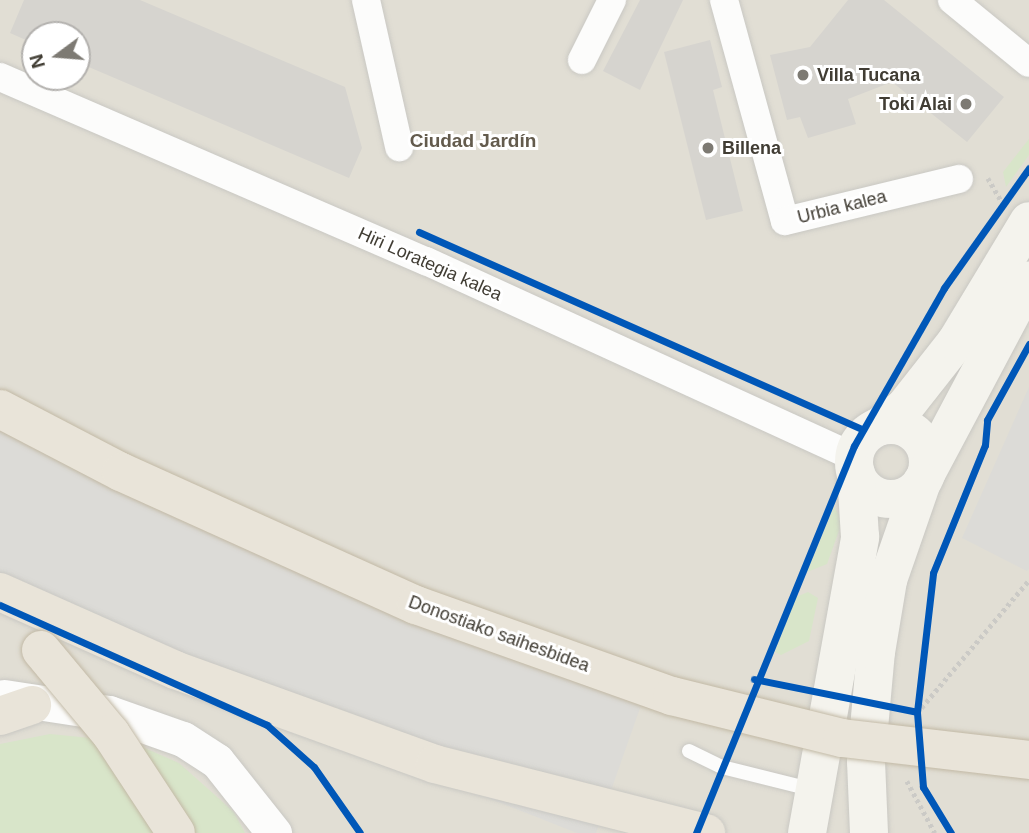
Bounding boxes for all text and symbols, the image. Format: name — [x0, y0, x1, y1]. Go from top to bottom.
north arrow — [21, 21, 91, 91]
text: N — [25, 52, 49, 71]
place label: Villa Tucana — [817, 64, 920, 86]
marker: Villa Tucana — [795, 67, 811, 83]
place label: Toki Alai — [878, 93, 952, 115]
marker: Toki Alai — [958, 96, 974, 112]
district label: Ciudad Jardín — [410, 130, 536, 152]
place label: Billena — [722, 137, 781, 159]
marker: Billena — [700, 140, 716, 156]
street label: Urbia kalea — [795, 186, 889, 228]
street label: Hiri Lorategia kalea — [355, 223, 505, 305]
street label: Donostiako saihesbidea — [406, 591, 592, 677]

